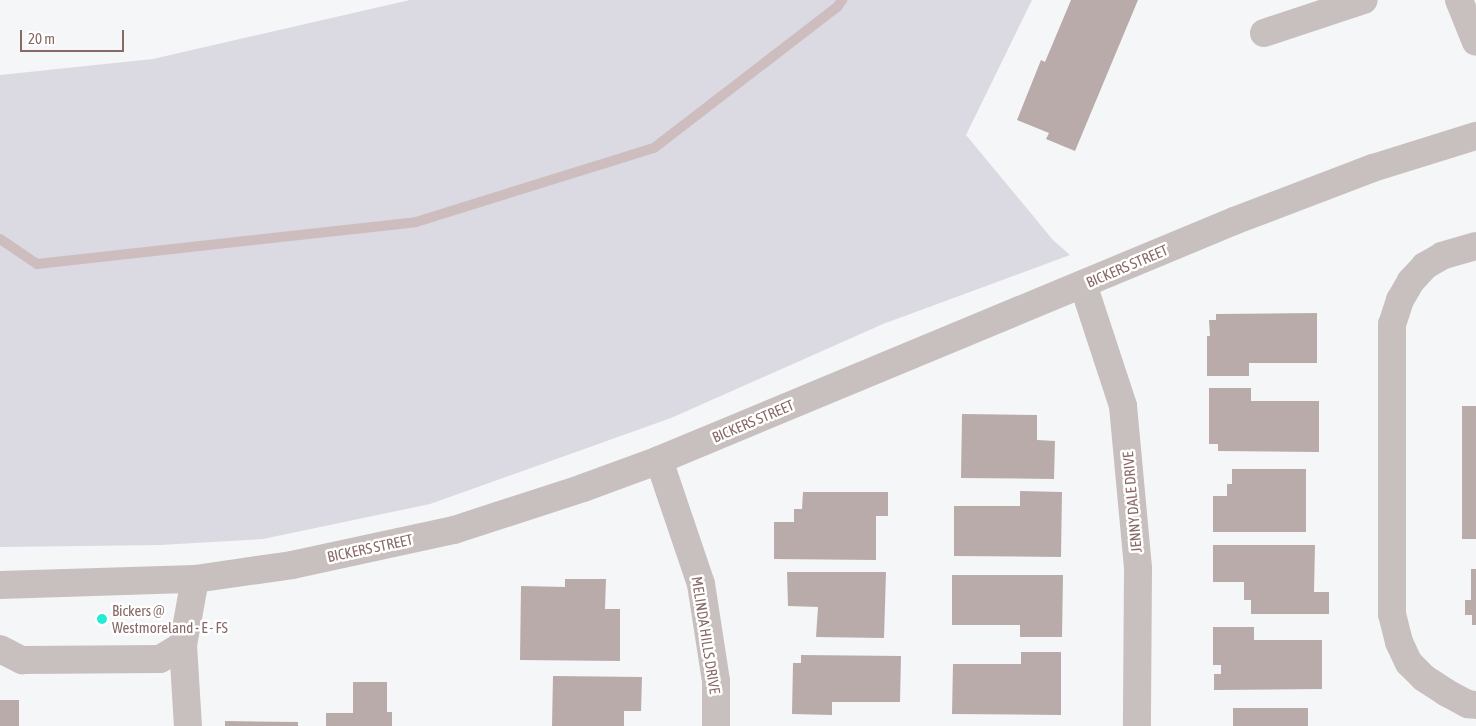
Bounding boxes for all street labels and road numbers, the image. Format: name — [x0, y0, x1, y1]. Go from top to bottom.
street label: BICKERS STREET — [1083, 241, 1171, 291]
street label: BICKERS STREET — [709, 396, 797, 446]
street label: JENNY DALE DRIVE — [1119, 451, 1145, 553]
street label: BICKERS STREET — [326, 530, 414, 566]
street label: MELINDA HILLS DRIVE — [688, 575, 724, 695]

